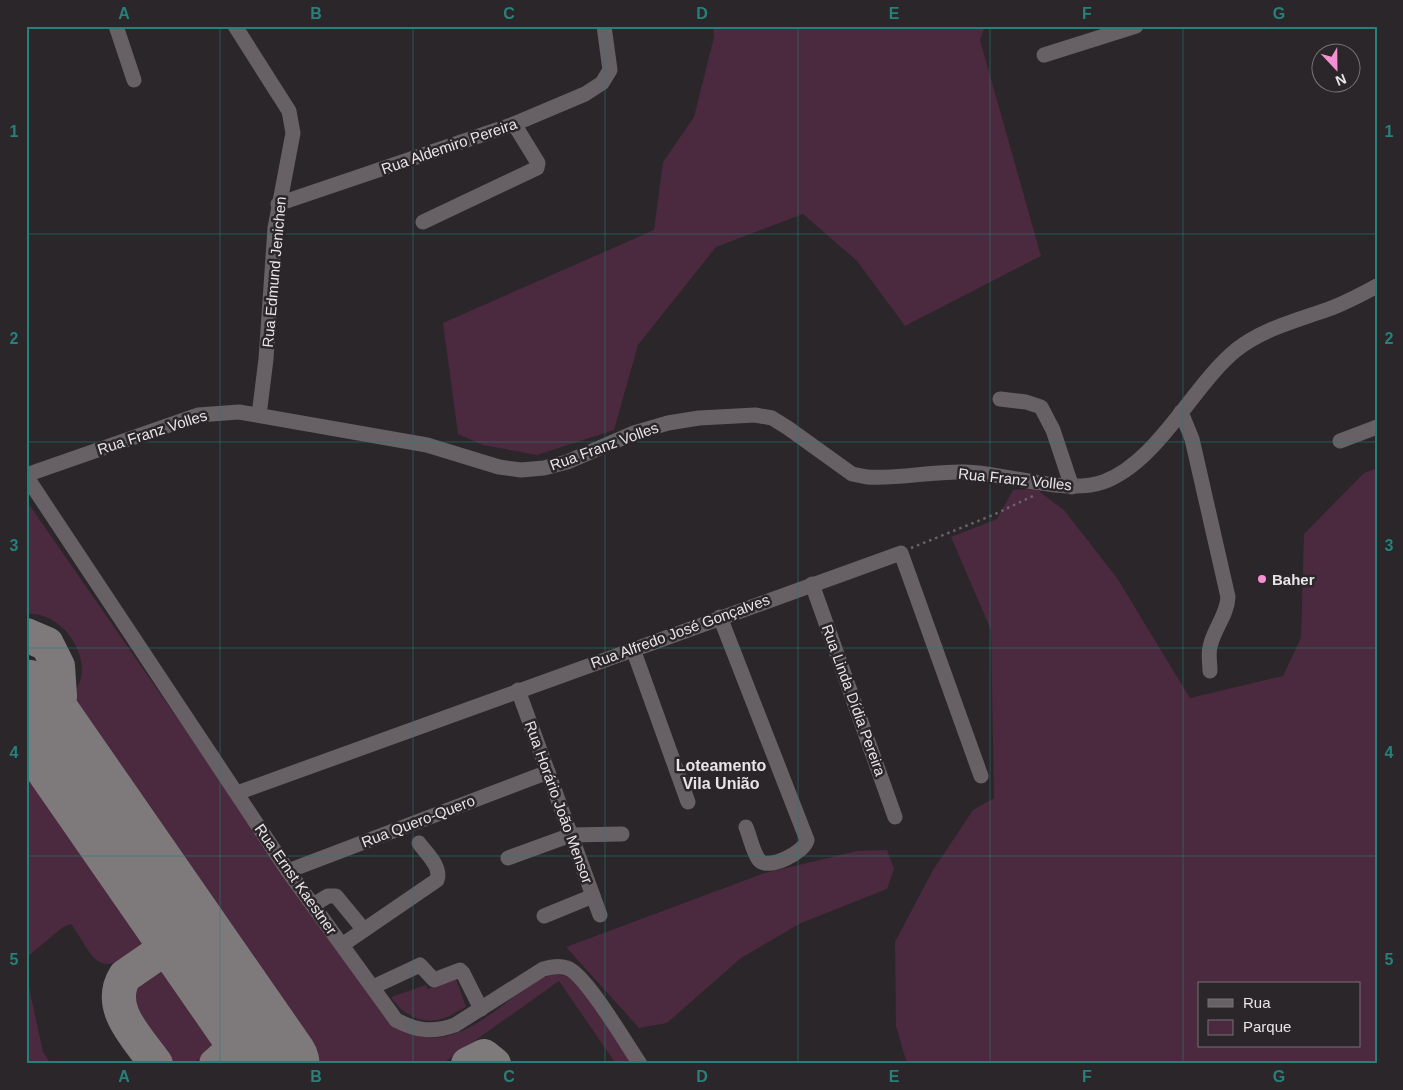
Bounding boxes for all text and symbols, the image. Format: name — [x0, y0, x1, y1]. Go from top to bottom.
text: A — [118, 5, 130, 22]
text: B — [310, 5, 322, 22]
text: C — [503, 5, 515, 22]
text: D — [696, 5, 708, 22]
text: E — [889, 5, 900, 22]
text: F — [1082, 5, 1092, 22]
text: G — [1273, 5, 1285, 22]
north arrow — [1310, 42, 1360, 92]
text: N — [1333, 71, 1349, 89]
street label: Rua Aldemiro Pereira — [379, 115, 520, 177]
text: 1 — [10, 123, 19, 140]
text: 1 — [1385, 123, 1394, 140]
street label: Rua Edmund Jenichen — [259, 196, 289, 348]
text: 2 — [10, 330, 19, 347]
text: 2 — [1385, 330, 1394, 347]
street label: Rua Franz Volles — [95, 406, 209, 458]
street label: Rua Franz Volles — [547, 418, 661, 474]
street label: Rua Franz Volles — [957, 465, 1073, 493]
text: 3 — [10, 537, 19, 554]
text: 3 — [1385, 537, 1394, 554]
place label: Baher — [1272, 571, 1315, 588]
marker: Baher — [1256, 573, 1268, 585]
street label: Rua Alfredo José Gonçalves — [588, 591, 772, 671]
street label: Rua Linda Dídia Pereira — [819, 622, 890, 779]
street label: Rua Horário João Mensor — [522, 718, 596, 886]
text: 4 — [10, 744, 19, 761]
text: 4 — [1385, 744, 1394, 761]
district label: Loteamento Vila União — [676, 757, 767, 792]
street label: Rua Quero-Quero — [359, 792, 477, 850]
street label: Rua Ernst Kaestner — [251, 821, 341, 937]
text: 5 — [10, 951, 19, 968]
text: 5 — [1385, 951, 1394, 968]
legend — [1198, 982, 1360, 1048]
text: Rua — [1243, 994, 1271, 1011]
text: Parque — [1243, 1018, 1291, 1035]
text: A — [118, 1068, 130, 1085]
text: B — [310, 1068, 322, 1085]
text: C — [503, 1068, 515, 1085]
text: D — [696, 1068, 708, 1085]
text: E — [889, 1068, 900, 1085]
text: F — [1082, 1068, 1092, 1085]
text: G — [1273, 1068, 1285, 1085]

